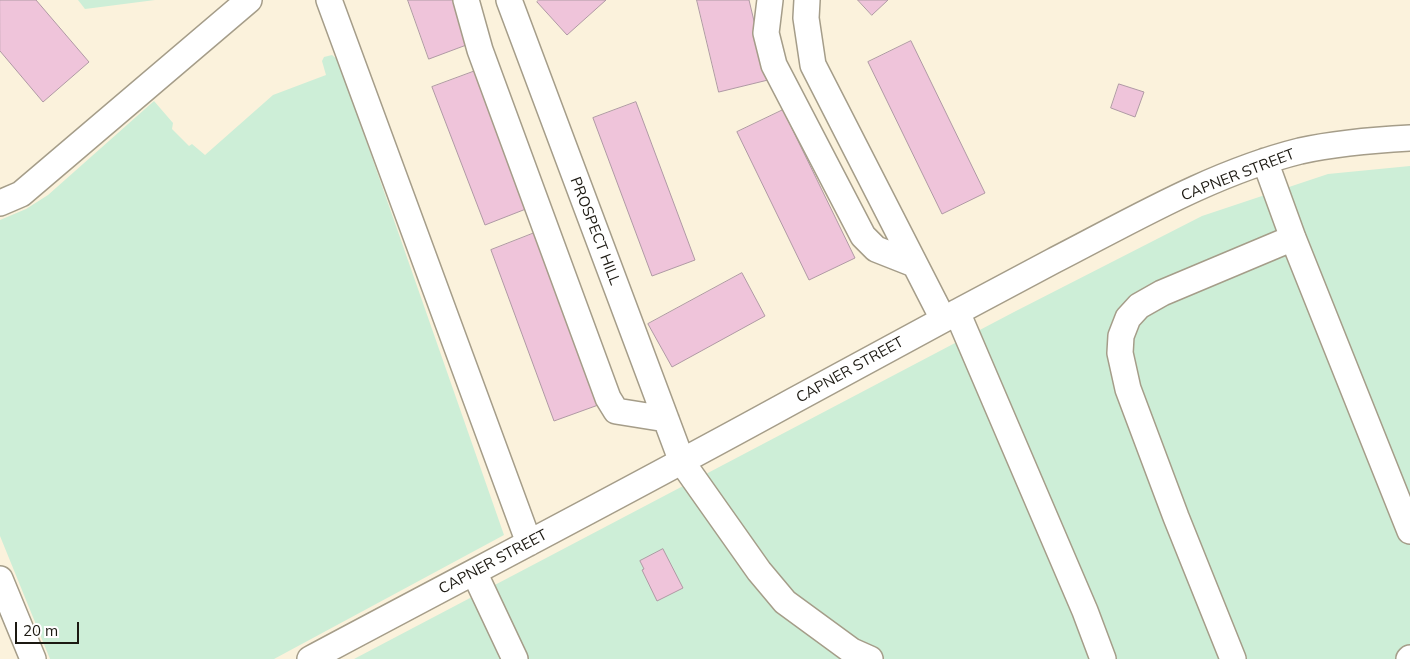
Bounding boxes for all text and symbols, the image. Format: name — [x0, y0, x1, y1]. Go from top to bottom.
street label: CAPNER STREET — [1179, 145, 1297, 205]
street label: PROSPECT HILL — [566, 174, 624, 288]
street label: CAPNER STREET — [793, 333, 907, 407]
street label: CAPNER STREET — [436, 526, 550, 598]
scale bar — [18, 612, 81, 644]
text: 20 m — [23, 621, 58, 640]

